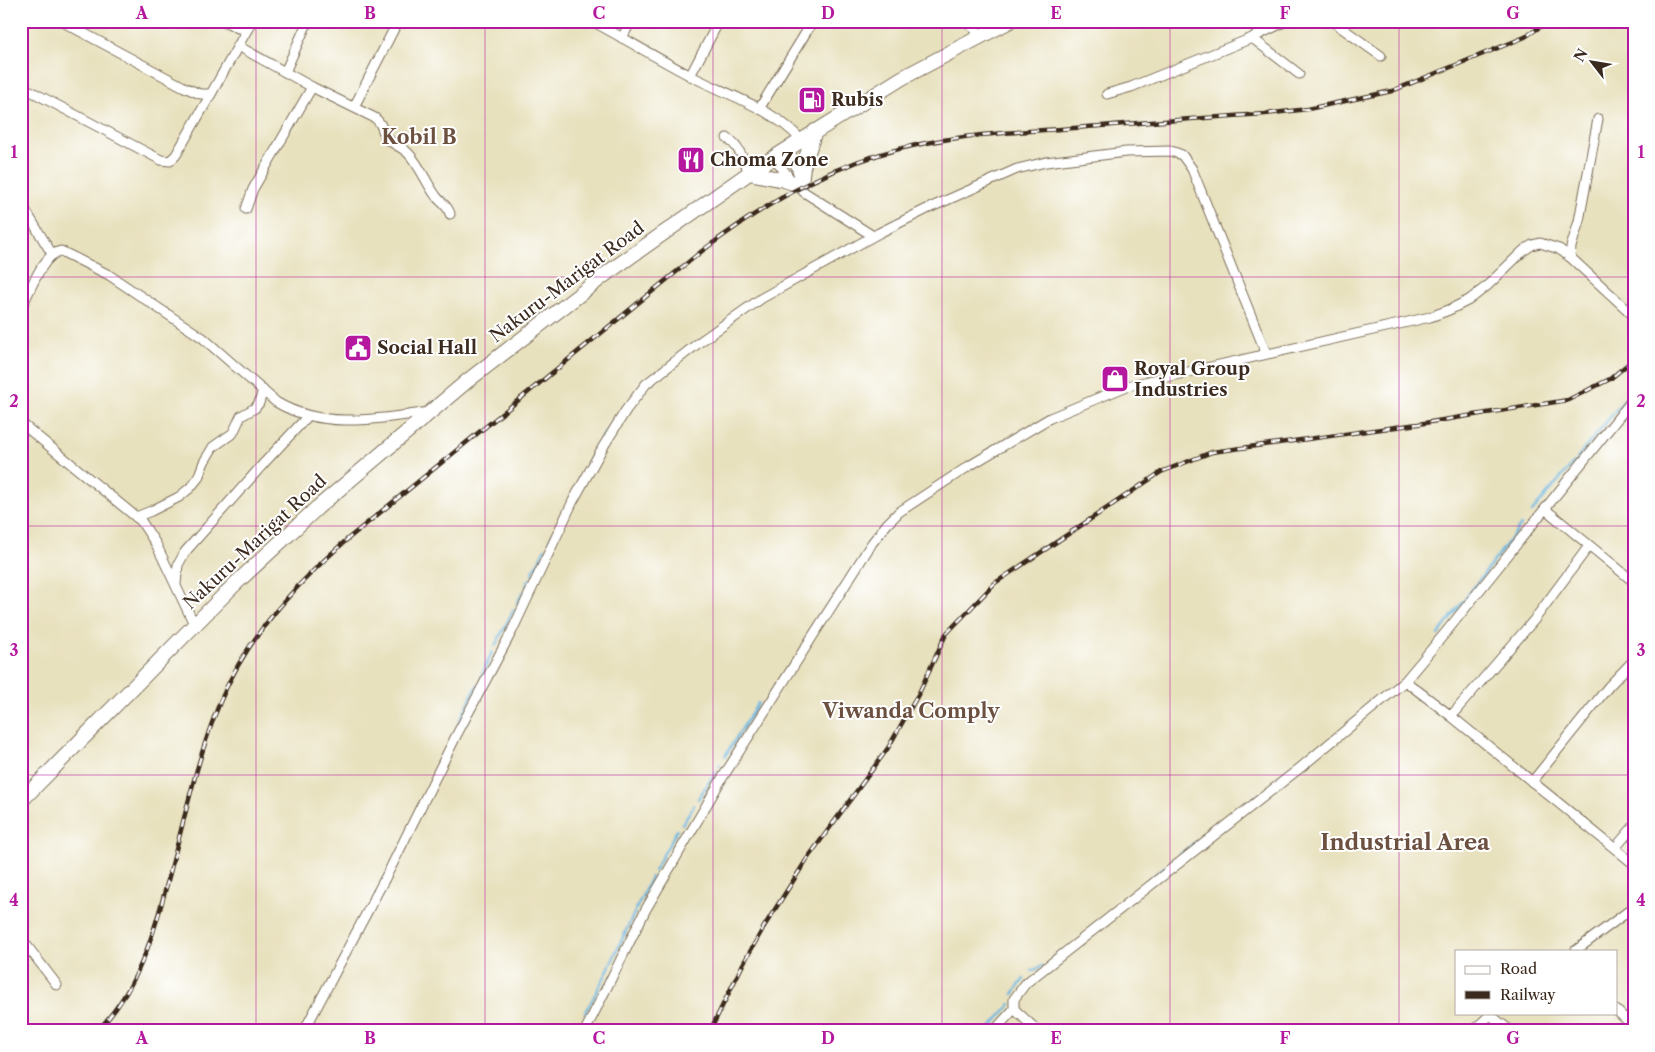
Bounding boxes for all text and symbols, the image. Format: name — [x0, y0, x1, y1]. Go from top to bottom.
text: A — [135, 3, 149, 23]
text: B — [364, 3, 376, 23]
text: C — [593, 3, 605, 23]
text: D — [821, 3, 835, 23]
text: E — [1050, 3, 1062, 23]
text: F — [1280, 3, 1291, 23]
text: G — [1506, 3, 1520, 23]
north arrow — [1568, 38, 1618, 88]
text: N — [1570, 45, 1592, 65]
fuel station icon: Rubis — [797, 85, 827, 115]
place label: Rubis — [831, 89, 883, 111]
district label: Kobil B — [381, 125, 457, 149]
text: 1 — [10, 142, 18, 162]
text: 1 — [1637, 142, 1645, 162]
restaurant icon: Choma Zone — [676, 145, 706, 175]
place label: Choma Zone — [710, 149, 829, 171]
street label: Nakuru-Marigat Road — [486, 217, 648, 347]
public building icon: Social Hall — [343, 333, 373, 363]
place label: Social Hall — [377, 337, 477, 359]
place label: Royal Group Industries — [1134, 358, 1250, 401]
shop icon: Royal Group Industries — [1100, 364, 1130, 394]
text: 2 — [9, 391, 19, 411]
text: 2 — [1636, 391, 1646, 411]
street label: Nakuru-Marigat Road — [179, 470, 331, 614]
text: 3 — [9, 640, 19, 660]
text: 3 — [1636, 640, 1646, 660]
district label: Viwanda Comply — [821, 699, 1000, 723]
district label: Industrial Area — [1320, 829, 1490, 856]
text: 4 — [9, 890, 19, 910]
text: 4 — [1636, 890, 1646, 910]
legend — [1455, 950, 1618, 1014]
text: Road — [1500, 959, 1537, 978]
text: Railway — [1500, 985, 1556, 1004]
text: A — [135, 1028, 149, 1048]
text: B — [364, 1028, 376, 1048]
text: C — [593, 1028, 605, 1048]
text: D — [821, 1028, 835, 1048]
text: E — [1050, 1028, 1062, 1048]
text: F — [1280, 1028, 1291, 1048]
text: G — [1506, 1028, 1520, 1048]

